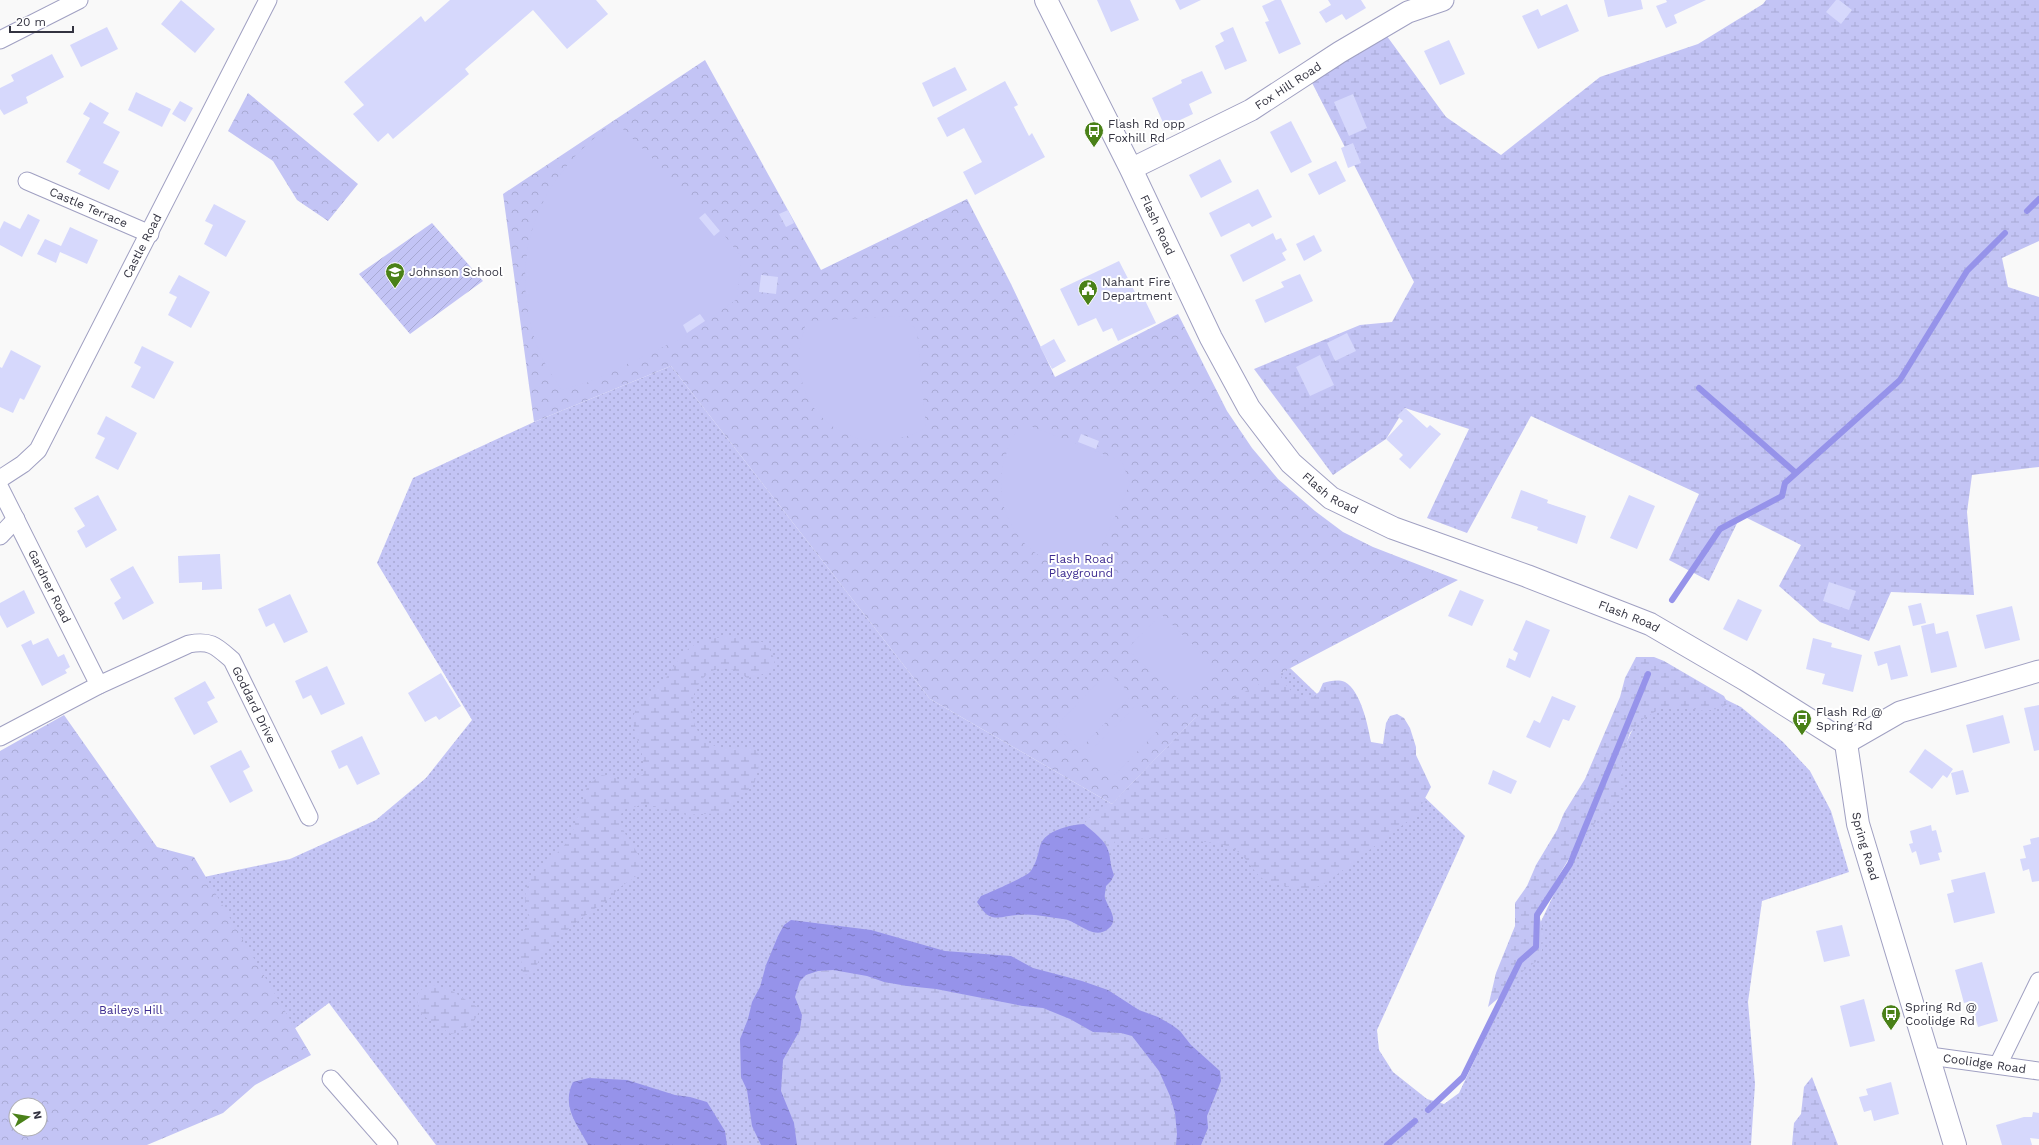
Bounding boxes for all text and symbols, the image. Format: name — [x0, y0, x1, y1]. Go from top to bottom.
scale bar — [10, 8, 73, 34]
text: 20 m — [16, 15, 46, 29]
street label: Fox Hill Road — [1252, 59, 1324, 113]
place label: Flash Rd opp Foxhill Rd — [1108, 117, 1185, 145]
bus stop icon: Flash Rd opp Foxhill Rd — [1083, 120, 1105, 148]
street label: Castle Terrace — [47, 185, 130, 231]
street label: Flash Road — [1137, 193, 1178, 257]
street label: Castle Road — [120, 212, 164, 281]
school or university icon: Johnson School — [384, 261, 406, 289]
place label: Johnson School — [409, 265, 503, 279]
place label: Nahant Fire Department — [1102, 275, 1172, 303]
public building icon: Nahant Fire Department — [1077, 278, 1099, 306]
street label: Flash Road — [1300, 469, 1360, 517]
street label: Gardner Road — [25, 547, 74, 625]
park label: Flash Road Playground — [1049, 552, 1113, 580]
street label: Flash Road — [1596, 598, 1662, 635]
street label: Goddard Drive — [229, 664, 279, 746]
place label: Flash Rd @ Spring Rd — [1816, 705, 1883, 733]
bus stop icon: Flash Rd @ Spring Rd — [1791, 708, 1813, 736]
street label: Spring Road — [1849, 811, 1882, 882]
place label: Spring Rd @ Coolidge Rd — [1905, 1000, 1977, 1028]
park label: Baileys Hill — [99, 1003, 163, 1017]
bus stop icon: Spring Rd @ Coolidge Rd — [1880, 1003, 1902, 1031]
street label: Coolidge Road — [1942, 1051, 2027, 1076]
north arrow — [8, 1097, 48, 1137]
text: N — [30, 1110, 44, 1120]

